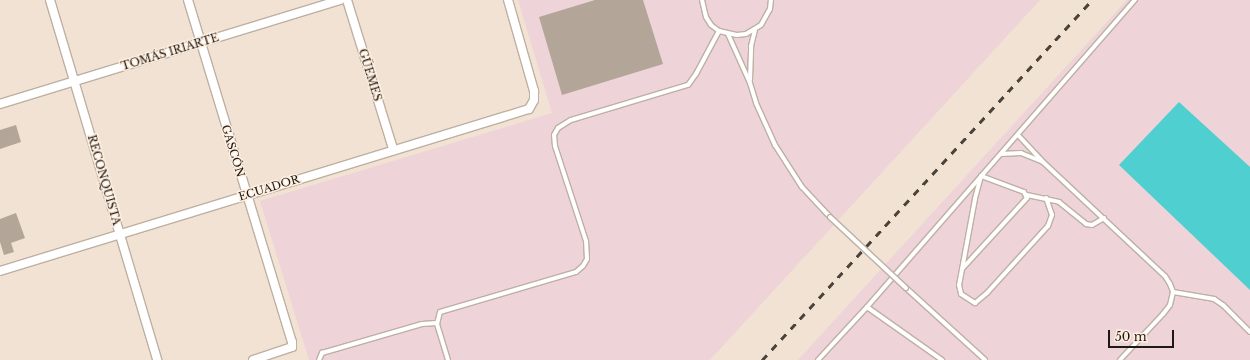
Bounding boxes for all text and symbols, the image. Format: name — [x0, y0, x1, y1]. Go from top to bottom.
street label: TOMÁS IRIARTE — [120, 31, 220, 73]
street label: GÜEMES — [356, 47, 384, 103]
street label: GASCÓN — [219, 123, 247, 179]
street label: RECONQUISTA — [85, 133, 123, 227]
street label: ECUADOR — [237, 172, 301, 204]
scale bar — [1110, 322, 1176, 348]
text: 50 m — [1115, 329, 1147, 344]

